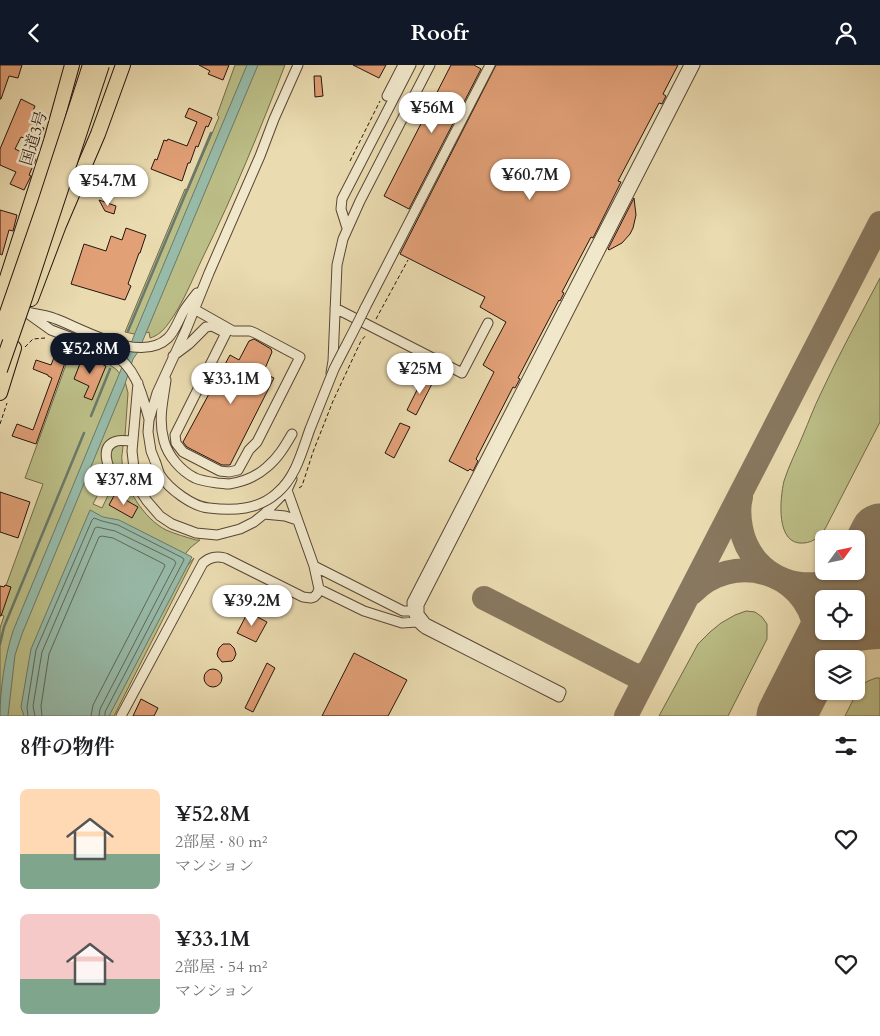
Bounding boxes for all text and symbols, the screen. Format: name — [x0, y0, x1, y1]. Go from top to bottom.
text: Roofr — [411, 18, 469, 48]
icon: back — [20, 19, 48, 47]
icon: person — [832, 19, 860, 47]
pin: ¥56M — [402, 92, 462, 134]
text: ¥56M — [410, 97, 454, 119]
street label: 国道3号 — [15, 108, 53, 168]
pin: ¥60.7M — [489, 159, 571, 201]
text: ¥60.7M — [501, 164, 559, 186]
pin: ¥54.7M — [67, 165, 149, 207]
text: ¥54.7M — [79, 170, 137, 192]
pin: ¥52.8M — [49, 333, 131, 375]
text: ¥52.8M — [61, 338, 119, 360]
pin: ¥25M — [390, 353, 450, 395]
text: ¥25M — [398, 358, 442, 380]
pin: ¥33.1M — [190, 363, 272, 405]
text: ¥33.1M — [202, 368, 260, 390]
pin: ¥37.8M — [83, 463, 165, 506]
text: ¥37.8M — [95, 469, 153, 491]
north arrow — [815, 530, 865, 580]
map controls — [815, 530, 865, 700]
pin: ¥39.2M — [211, 585, 293, 627]
text: ¥39.2M — [223, 590, 281, 612]
button: locate — [815, 590, 865, 640]
button: layers — [815, 650, 865, 700]
icon: filters — [832, 732, 860, 760]
text: 8件の物件 — [20, 733, 115, 762]
text: ¥52.8M — [175, 800, 251, 829]
icon: home — [60, 809, 120, 869]
icon: heart — [832, 825, 860, 853]
text: 2部屋 · 80 m² — [175, 831, 267, 853]
text: マンション — [175, 855, 254, 877]
text: ¥33.1M — [175, 925, 251, 954]
icon: home — [60, 934, 120, 994]
icon: heart — [832, 950, 860, 978]
text: 2部屋 · 54 m² — [175, 956, 267, 978]
text: マンション — [175, 980, 254, 1002]

